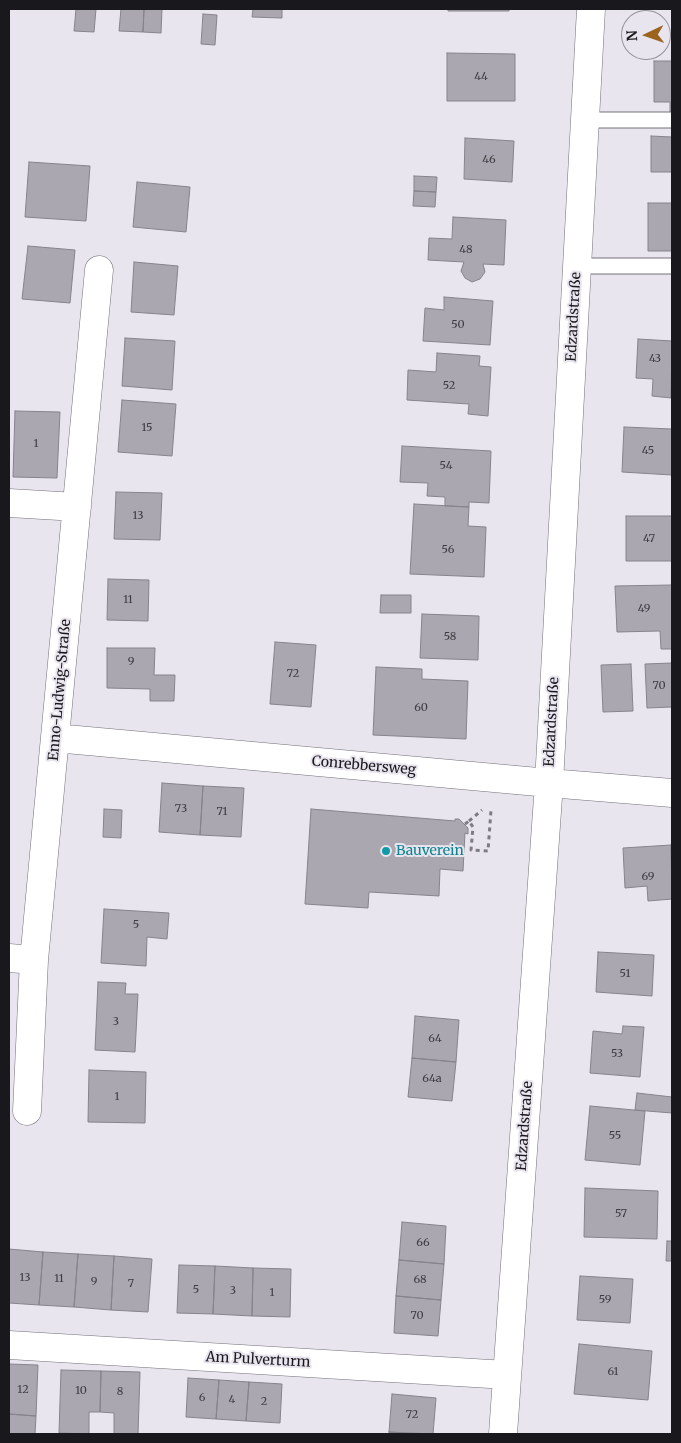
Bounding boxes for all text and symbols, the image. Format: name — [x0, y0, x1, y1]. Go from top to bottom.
north arrow — [621, 10, 671, 60]
text: N — [623, 30, 641, 42]
house number: 44 — [474, 70, 488, 84]
house number: 46 — [482, 153, 496, 167]
house number: 48 — [459, 243, 473, 257]
street label: Edzardstraße — [563, 272, 585, 362]
house number: 50 — [451, 318, 465, 332]
house number: 43 — [649, 352, 661, 366]
house number: 52 — [443, 379, 455, 393]
house number: 15 — [141, 421, 153, 435]
house number: 1 — [34, 437, 38, 451]
house number: 45 — [642, 444, 654, 458]
house number: 54 — [440, 459, 452, 473]
house number: 13 — [133, 509, 143, 523]
house number: 47 — [643, 532, 655, 546]
house number: 56 — [442, 543, 454, 557]
house number: 11 — [123, 593, 133, 607]
house number: 49 — [638, 602, 650, 616]
street label: Enno-Ludwig-Straße — [45, 618, 75, 762]
house number: 58 — [444, 630, 456, 644]
house number: 9 — [128, 655, 134, 669]
house number: 72 — [287, 667, 299, 681]
street label: Edzardstraße — [541, 677, 563, 767]
house number: 70 — [652, 679, 666, 693]
house number: 60 — [414, 701, 428, 715]
street label: Conrebbersweg — [311, 753, 417, 779]
house number: 73 — [175, 802, 187, 816]
house number: 71 — [216, 805, 228, 819]
place label: Bauverein — [396, 843, 464, 859]
marker: Bauverein — [380, 845, 392, 857]
house number: 69 — [641, 870, 655, 884]
house number: 5 — [133, 918, 139, 932]
house number: 51 — [620, 967, 630, 981]
house number: 3 — [113, 1015, 119, 1029]
house number: 64 — [428, 1032, 442, 1046]
house number: 53 — [611, 1047, 623, 1061]
house number: 64a — [422, 1072, 442, 1086]
street label: Edzardstraße — [513, 1081, 537, 1171]
house number: 1 — [115, 1090, 119, 1104]
house number: 55 — [609, 1129, 621, 1143]
house number: 57 — [615, 1207, 627, 1221]
house number: 66 — [416, 1236, 430, 1250]
house number: 13 — [20, 1271, 30, 1285]
house number: 11 — [54, 1272, 64, 1286]
house number: 68 — [413, 1273, 427, 1287]
house number: 9 — [91, 1275, 97, 1289]
house number: 7 — [128, 1277, 134, 1291]
house number: 5 — [193, 1283, 199, 1297]
house number: 3 — [230, 1284, 236, 1298]
house number: 1 — [270, 1286, 274, 1300]
house number: 59 — [599, 1293, 611, 1307]
house number: 70 — [410, 1309, 424, 1323]
street label: Am Pulverturm — [205, 1349, 311, 1371]
house number: 61 — [608, 1365, 618, 1379]
house number: 12 — [17, 1383, 29, 1397]
house number: 10 — [75, 1384, 87, 1398]
house number: 8 — [117, 1385, 123, 1399]
house number: 6 — [199, 1391, 205, 1405]
house number: 4 — [229, 1393, 235, 1407]
house number: 2 — [261, 1395, 267, 1409]
house number: 72 — [406, 1408, 418, 1422]

